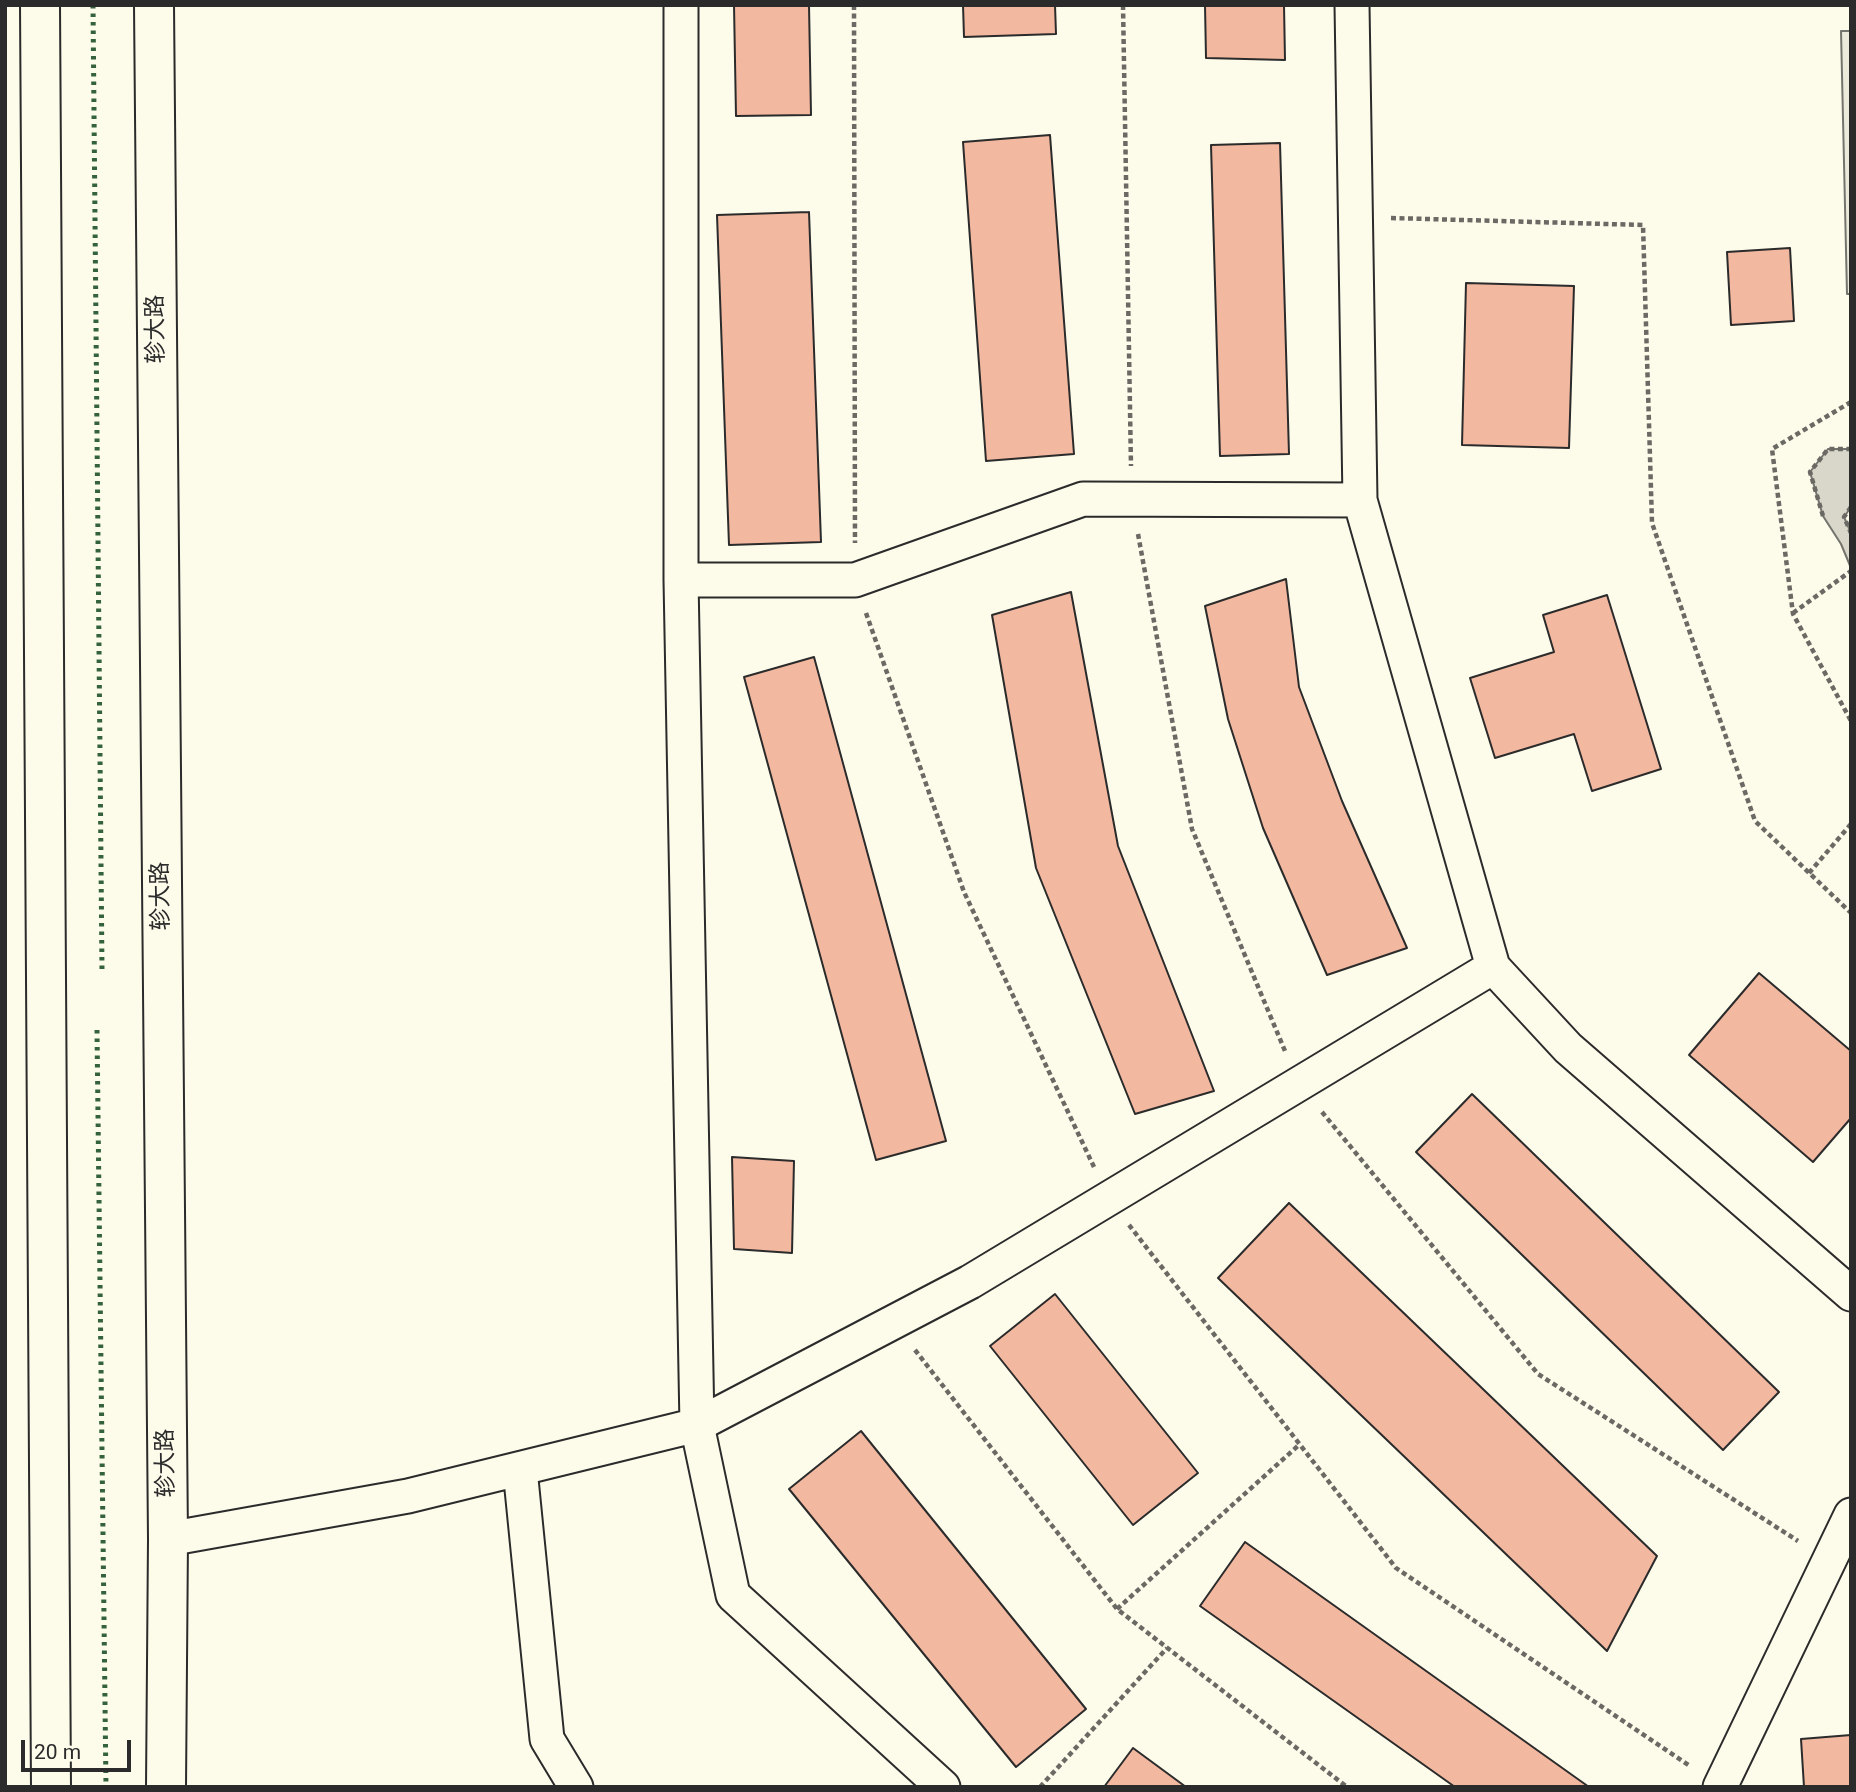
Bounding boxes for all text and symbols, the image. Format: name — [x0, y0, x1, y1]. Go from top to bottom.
street label: 轸大路 — [143, 294, 171, 364]
street label: 轸大路 — [148, 861, 176, 931]
street label: 轸大路 — [153, 1428, 181, 1498]
scale bar — [24, 1726, 135, 1770]
text: 20 m — [34, 1740, 81, 1764]

